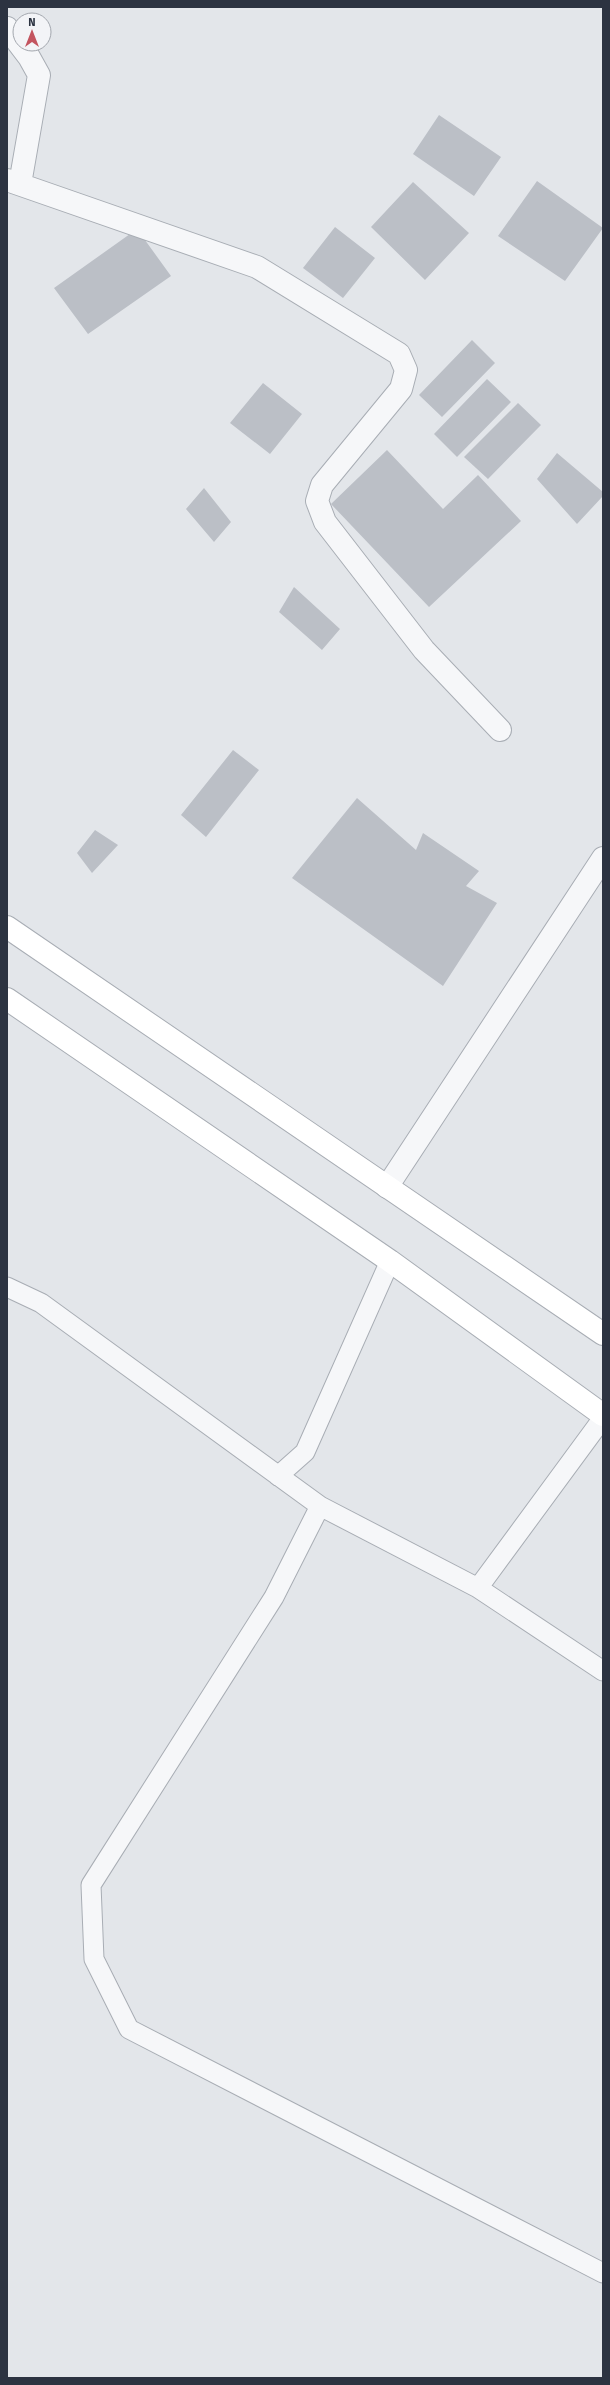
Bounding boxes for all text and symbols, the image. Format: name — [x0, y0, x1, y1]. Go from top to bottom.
north arrow — [12, 12, 52, 52]
text: N — [28, 16, 36, 29]

